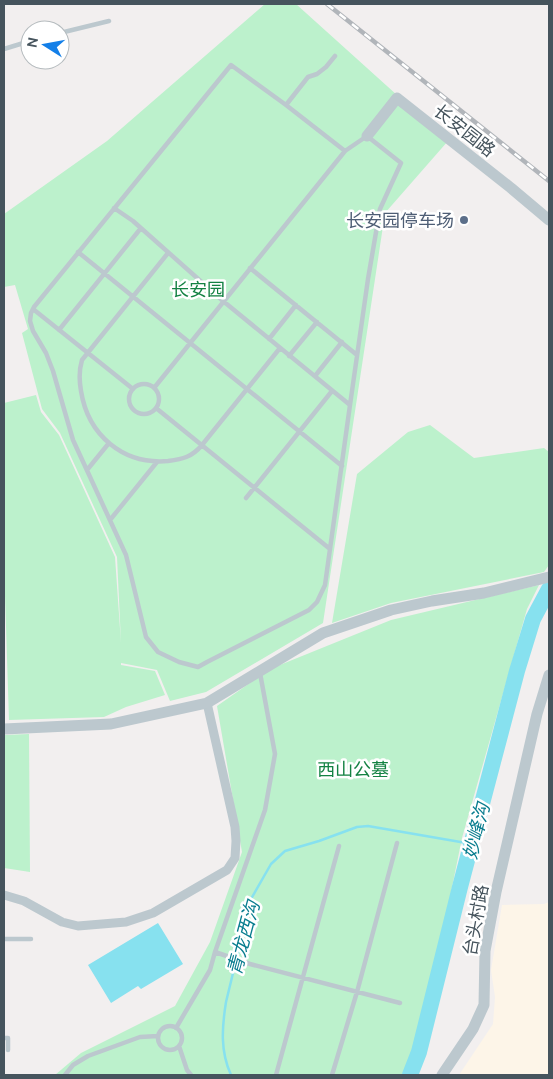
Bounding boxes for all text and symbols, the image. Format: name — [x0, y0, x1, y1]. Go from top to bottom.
north arrow — [20, 20, 70, 70]
text: N — [23, 36, 41, 49]
street label: 长安园路 — [430, 100, 500, 160]
place label: 长安园停车场 — [346, 210, 454, 230]
marker: 长安园停车场 — [458, 214, 470, 226]
park label: 长安园 — [171, 279, 225, 299]
park label: 西山公墓 — [317, 759, 389, 779]
water label: 妙峰沟 — [458, 799, 494, 861]
street label: 台头村路 — [459, 883, 491, 957]
water label: 青龙西沟 — [223, 897, 264, 978]

